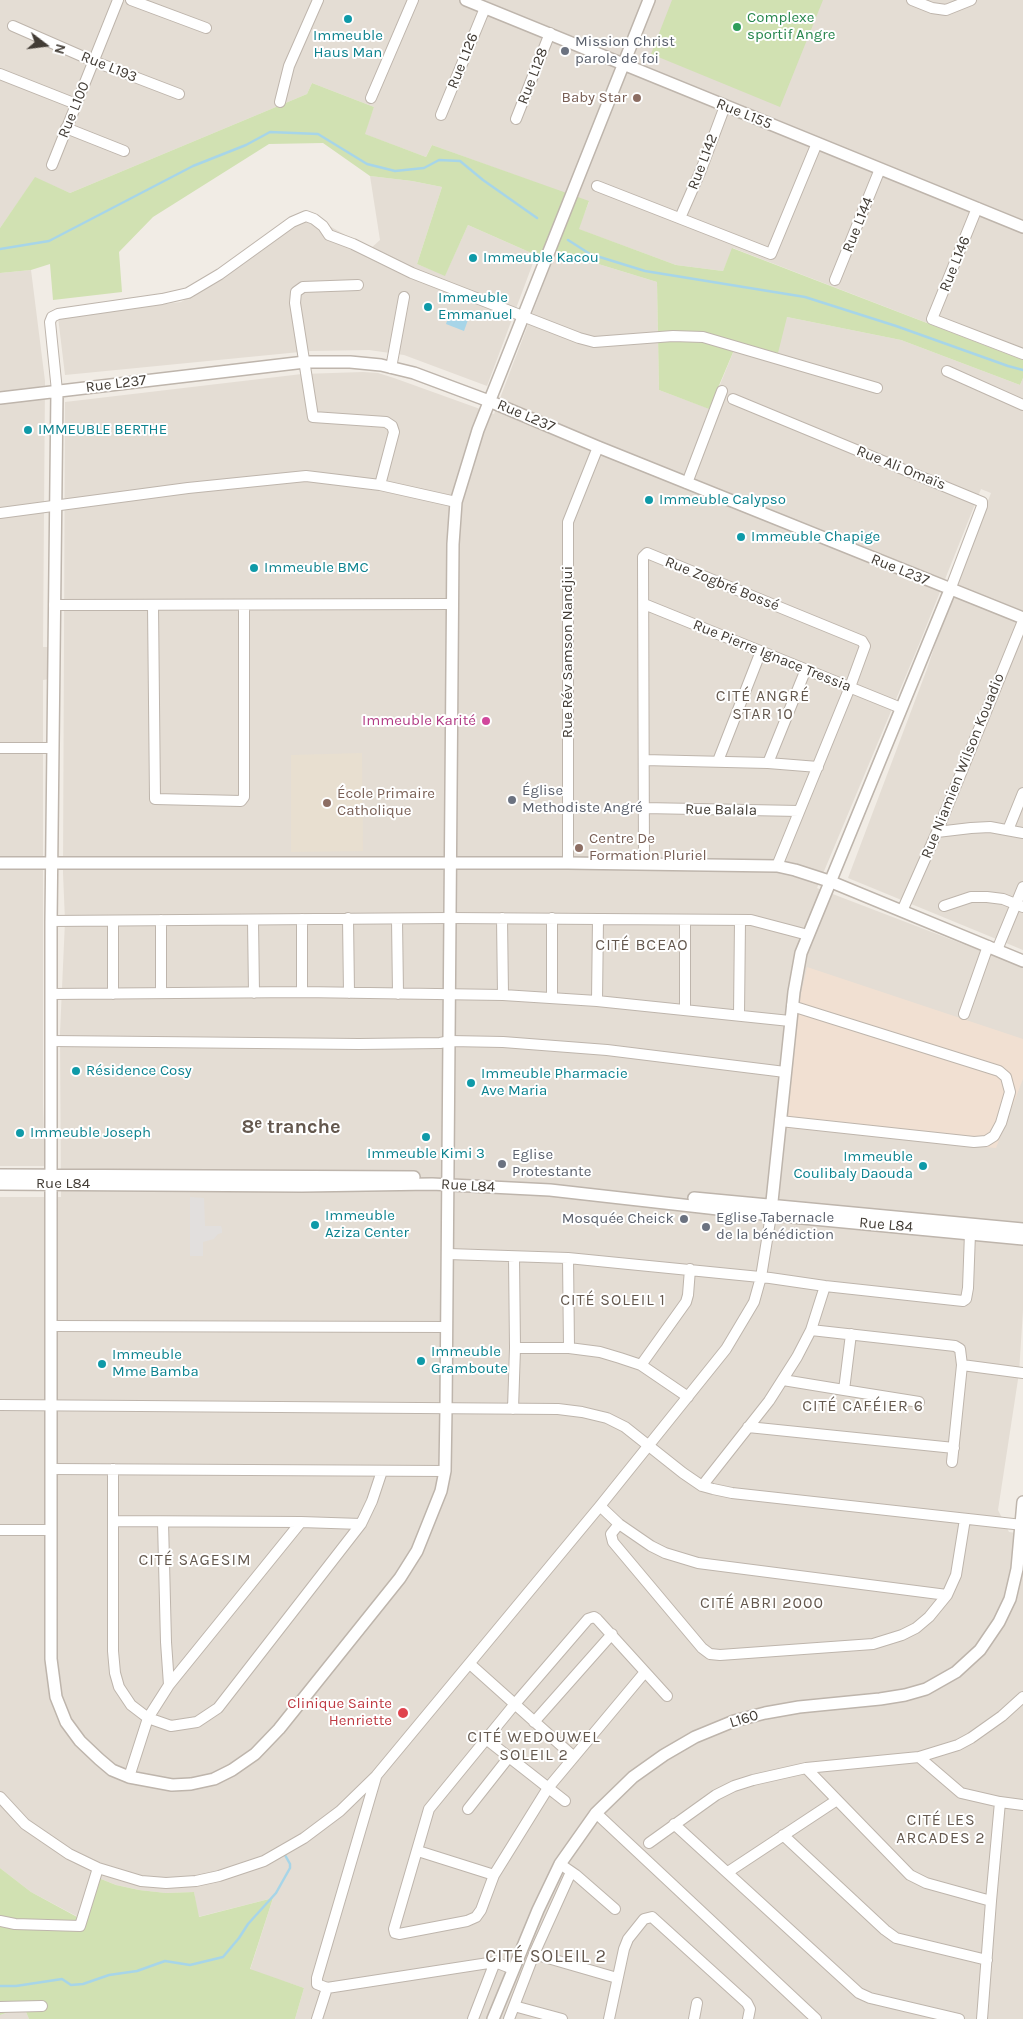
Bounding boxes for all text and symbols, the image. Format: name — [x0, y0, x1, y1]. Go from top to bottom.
place label: Complexe sportif Angre — [747, 9, 835, 44]
marker: Immeuble Haus Man — [342, 13, 354, 25]
north arrow — [20, 20, 70, 70]
marker: Complexe sportif Angre — [731, 21, 743, 33]
place label: Immeuble Haus Man — [313, 27, 383, 62]
street label: Rue L126 — [444, 30, 482, 92]
place label: Mission Christ parole de foi — [575, 33, 675, 68]
text: N — [50, 42, 69, 56]
street label: Rue L128 — [514, 45, 552, 107]
marker: Mission Christ parole de foi — [559, 45, 571, 57]
street label: Rue L193 — [78, 48, 140, 86]
street label: Rue L100 — [55, 79, 93, 141]
place label: Baby Star — [562, 89, 627, 107]
marker: Baby Star — [631, 92, 643, 104]
street label: Rue L155 — [714, 95, 774, 133]
street label: Rue L142 — [684, 131, 722, 193]
street label: Rue L144 — [839, 195, 877, 255]
street label: Rue L146 — [936, 234, 974, 294]
place label: Immeuble Kacou — [483, 249, 599, 267]
marker: Immeuble Kacou — [467, 252, 479, 264]
place label: Immeuble Emmanuel — [438, 289, 513, 324]
marker: Immeuble Emmanuel — [422, 301, 434, 313]
street label: Rue L237 — [85, 371, 147, 397]
street label: Rue L237 — [494, 396, 558, 436]
place label: IMMEUBLE BERTHE — [38, 421, 167, 439]
marker: IMMEUBLE BERTHE — [22, 424, 34, 436]
street label: Rue Ali Omaïs — [854, 442, 948, 494]
place label: Immeuble Calypso — [659, 491, 786, 509]
marker: Immeuble Calypso — [643, 494, 655, 506]
place label: Immeuble Chapige — [751, 528, 880, 546]
marker: Immeuble Chapige — [735, 531, 747, 543]
street label: Rue L237 — [868, 550, 932, 590]
street label: Rue Zogbré Bossé — [662, 553, 782, 615]
place label: Immeuble BMC — [264, 559, 369, 577]
marker: Immeuble BMC — [248, 562, 260, 574]
street label: Rue Rév Samson Nandjui — [559, 566, 577, 738]
street label: Rue Pierre Ignace Tressia — [690, 616, 854, 696]
street label: Rue Niamien Wilson Kouadio — [918, 671, 1008, 861]
district label: CITÉ ANGRÉ STAR 10 — [715, 686, 811, 724]
place label: Immeuble Karité — [362, 712, 476, 730]
marker: Immeuble Karité — [480, 715, 492, 727]
place label: Église Methodiste Angré — [522, 782, 643, 817]
place label: École Primaire Catholique — [337, 785, 435, 820]
marker: Église Methodiste Angré — [506, 794, 518, 806]
marker: École Primaire Catholique — [321, 797, 333, 809]
street label: Rue Balala — [685, 800, 757, 820]
place label: Centre De Formation Pluriel — [589, 830, 707, 865]
marker: Centre De Formation Pluriel — [573, 842, 585, 854]
district label: CITÉ BCEAO — [594, 935, 690, 955]
place label: Résidence Cosy — [86, 1062, 192, 1080]
marker: Résidence Cosy — [70, 1065, 82, 1077]
place label: Immeuble Pharmacie Ave Maria — [481, 1065, 628, 1100]
marker: Immeuble Pharmacie Ave Maria — [465, 1077, 477, 1089]
district label: 8ᵉ tranche — [241, 1115, 341, 1139]
place label: Immeuble Joseph — [30, 1124, 151, 1142]
marker: Immeuble Joseph — [14, 1127, 26, 1139]
marker: Immeuble Kimi 3 — [420, 1131, 432, 1143]
place label: Immeuble Kimi 3 — [367, 1145, 485, 1163]
place label: Eglise Protestante — [512, 1146, 591, 1181]
place label: Immeuble Coulibaly Daouda — [793, 1148, 913, 1183]
marker: Eglise Protestante — [496, 1158, 508, 1170]
marker: Immeuble Coulibaly Daouda — [917, 1160, 929, 1172]
street label: Rue L84 — [36, 1175, 90, 1193]
street label: Rue L84 — [440, 1176, 496, 1196]
place label: Immeuble Aziza Center — [325, 1207, 409, 1242]
place label: Eglise Tabernacle de la bénédiction — [716, 1209, 834, 1244]
place label: Mosquée Cheick — [562, 1210, 674, 1228]
marker: Mosquée Cheick — [678, 1213, 690, 1225]
street label: Rue L84 — [858, 1214, 914, 1236]
marker: Immeuble Aziza Center — [309, 1219, 321, 1231]
marker: Eglise Tabernacle de la bénédiction — [700, 1221, 712, 1233]
district label: CITÉ SOLEIL 1 — [559, 1290, 667, 1310]
place label: Immeuble Gramboute — [431, 1343, 508, 1378]
place label: Immeuble Mme Bamba — [112, 1346, 199, 1381]
marker: Immeuble Gramboute — [415, 1355, 427, 1367]
marker: Immeuble Mme Bamba — [96, 1358, 108, 1370]
district label: CITÉ CAFÉIER 6 — [800, 1396, 926, 1416]
district label: CITÉ SAGESIM — [137, 1550, 253, 1570]
district label: CITÉ ABRI 2000 — [698, 1593, 826, 1613]
place label: Clinique Sainte Henriette — [287, 1695, 392, 1730]
marker: Clinique Sainte Henriette — [396, 1706, 410, 1720]
street label: L160 — [727, 1706, 761, 1732]
district label: CITÉ WEDOUWEL SOLEIL 2 — [466, 1727, 602, 1765]
district label: CITÉ LES ARCADES 2 — [895, 1810, 987, 1848]
district label: CITÉ SOLEIL 2 — [484, 1946, 608, 1968]

